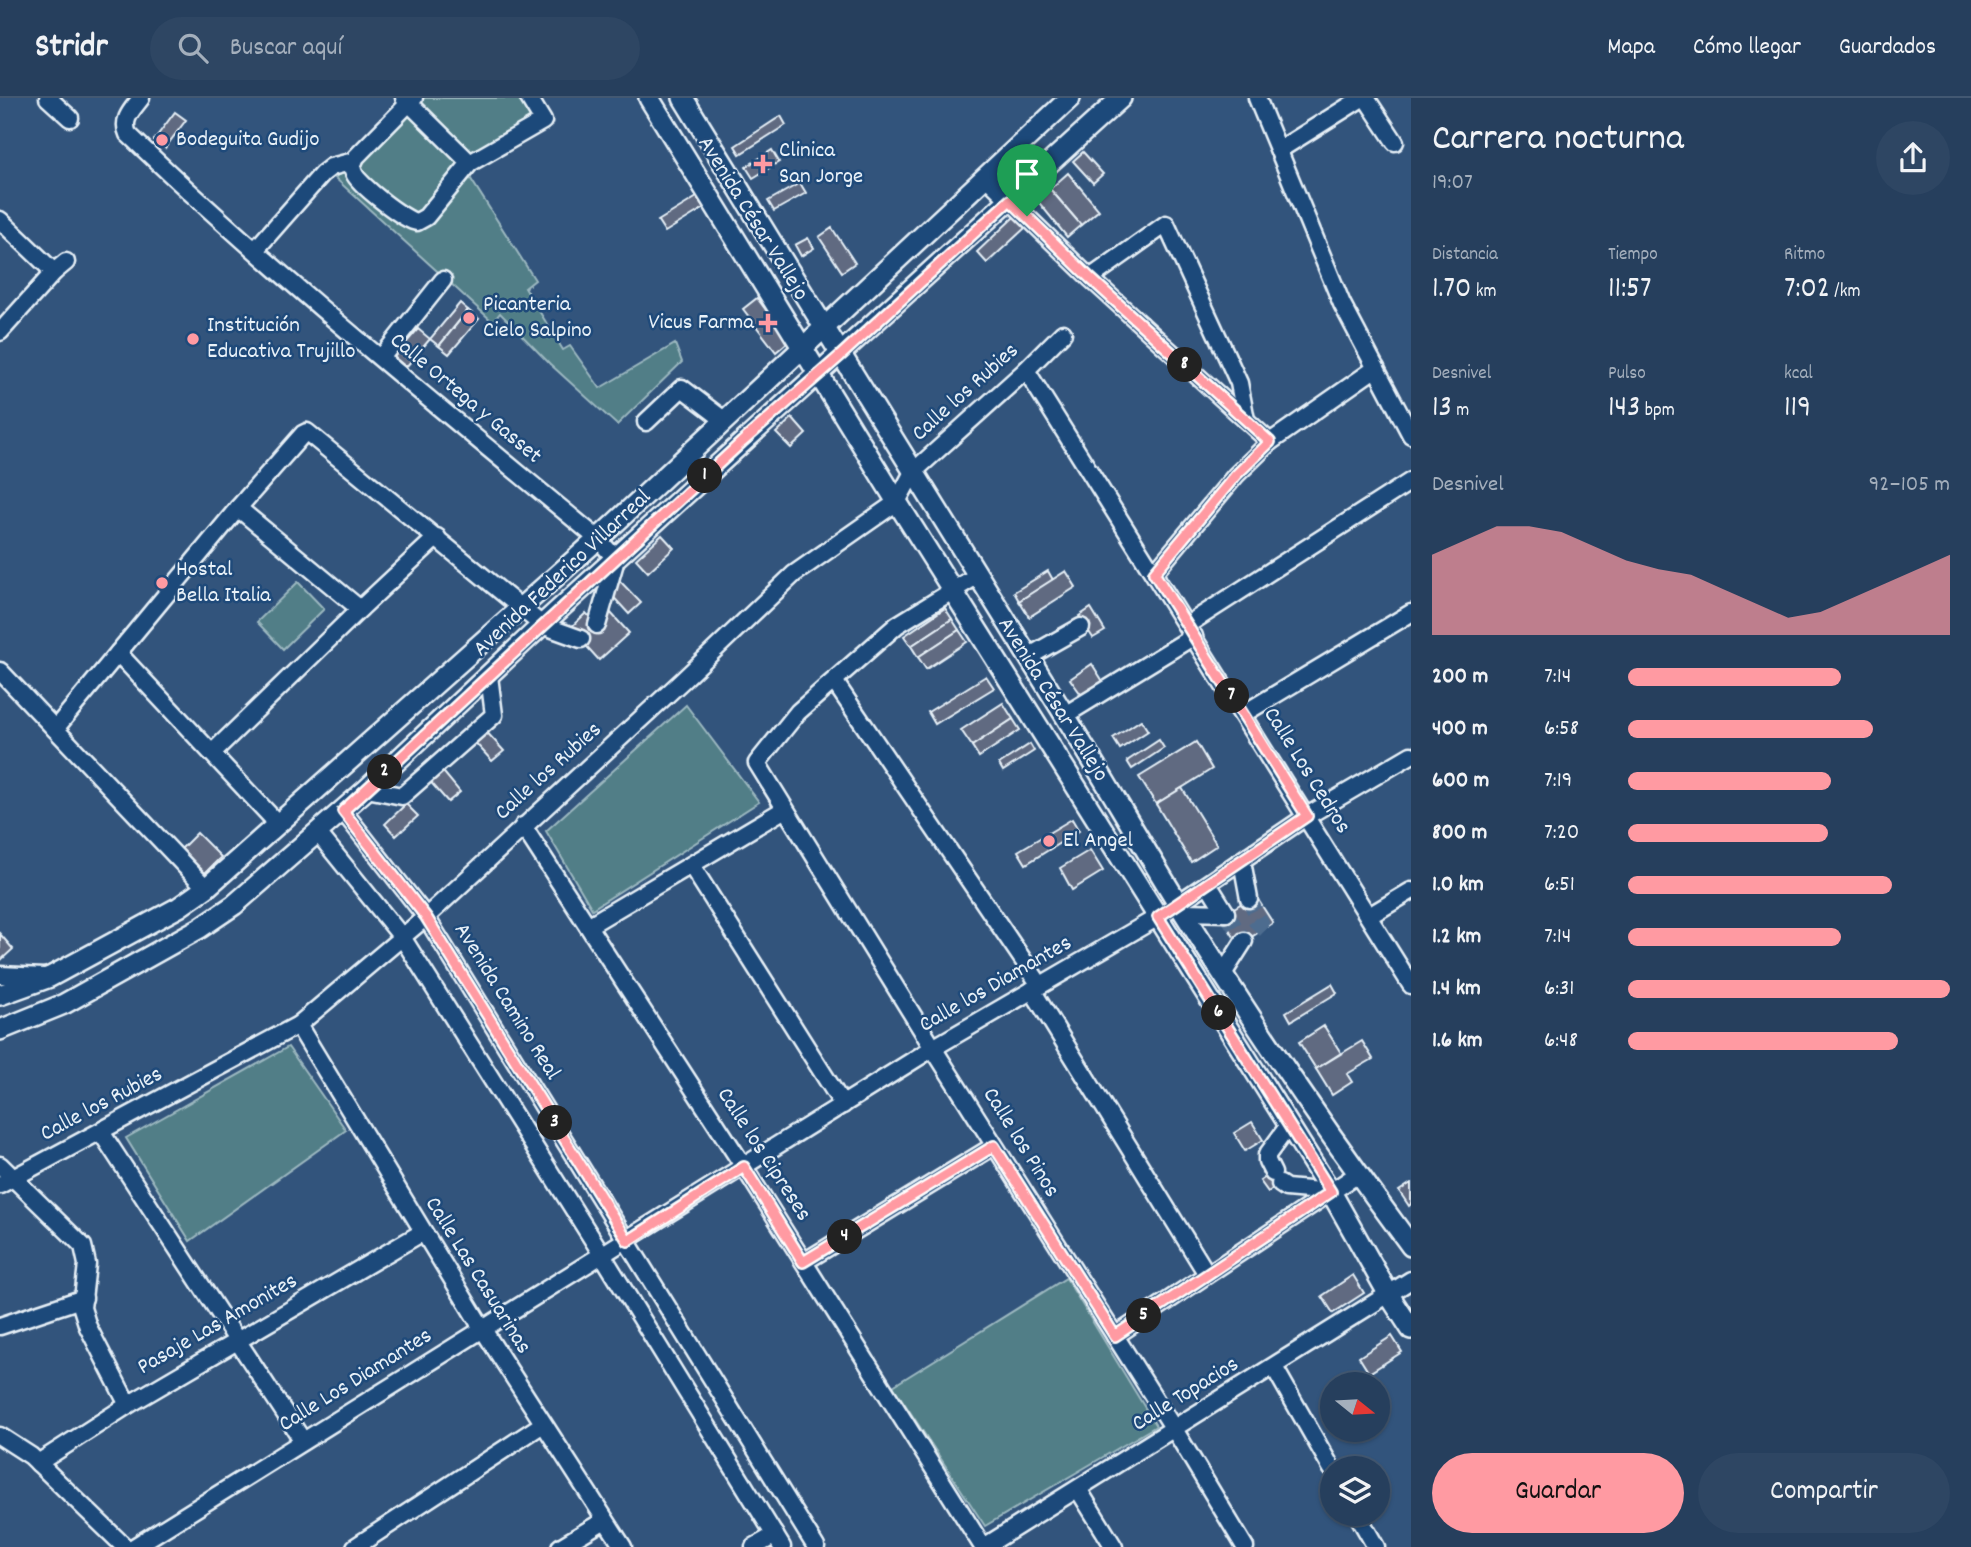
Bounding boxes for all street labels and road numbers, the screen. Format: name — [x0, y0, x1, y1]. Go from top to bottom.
street label: Avenida César Vallejo — [688, 130, 816, 308]
street label: Calle Ortega y Gasset — [382, 325, 548, 473]
street label: Calle los Rubies — [905, 336, 1027, 450]
street label: Avenida Federico Villarreal — [466, 482, 660, 666]
street label: Avenida César Vallejo — [988, 611, 1116, 789]
street label: Calle Los Cedros — [1254, 701, 1358, 841]
street label: Calle los Rubies — [488, 715, 610, 829]
street label: Avenida Camino Real — [444, 917, 568, 1087]
street label: Calle los Diamantes — [913, 928, 1079, 1042]
street label: Calle los Rubies — [35, 1059, 169, 1151]
street label: Calle los Cipreses — [707, 1082, 819, 1228]
street label: Calle los Pinos — [973, 1082, 1067, 1204]
street label: Calle Las Casuarinas — [415, 1191, 539, 1361]
street label: Pasaje Las Amonites — [132, 1266, 304, 1384]
street label: Calle Los Diamantes — [273, 1321, 439, 1441]
street label: Calle Topacios — [1126, 1349, 1246, 1441]

